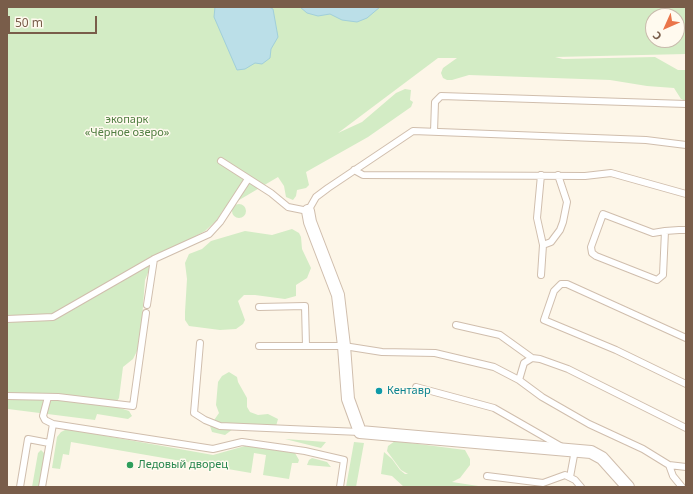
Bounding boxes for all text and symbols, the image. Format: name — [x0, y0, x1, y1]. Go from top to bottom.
scale bar — [10, 8, 99, 34]
north arrow — [645, 8, 685, 48]
text: 50 m — [15, 14, 43, 31]
text: С — [649, 28, 665, 44]
park label: экопарк «Чёрное озеро» — [85, 113, 169, 139]
place label: Кентавр — [387, 384, 431, 398]
marker: Кентавр — [374, 386, 384, 396]
place label: Ледовый дворец — [138, 458, 228, 472]
marker: Ледовый дворец — [125, 460, 135, 470]

